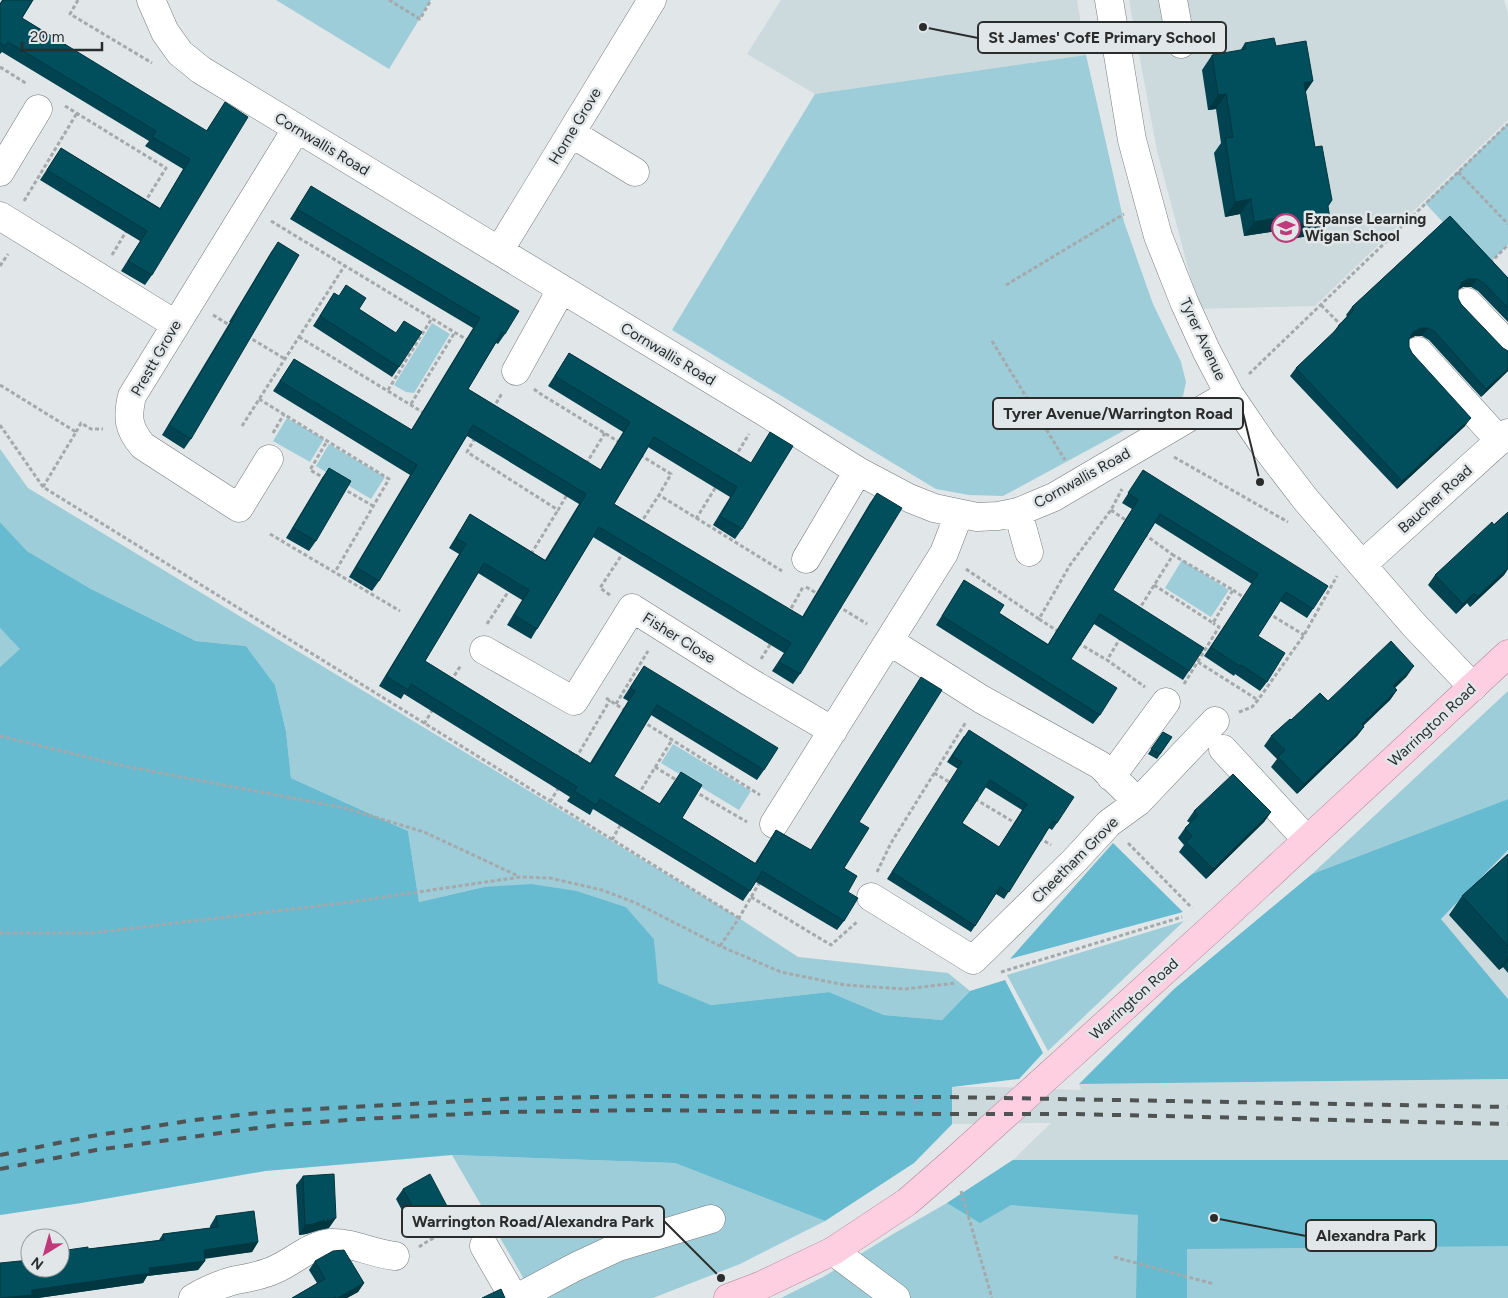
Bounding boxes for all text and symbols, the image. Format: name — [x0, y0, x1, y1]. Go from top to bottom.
scale bar — [22, 20, 102, 52]
callout: St James' CofE Primary School — [978, 22, 1226, 53]
text: 20 m — [30, 28, 64, 46]
text: St James' CofE Primary School — [988, 28, 1216, 47]
street label: Horne Grove — [545, 84, 605, 168]
street label: Cornwallis Road — [271, 109, 373, 179]
place label: Expanse Learning Wigan School — [1305, 210, 1426, 245]
school or university icon: Expanse Learning Wigan School — [1271, 213, 1301, 243]
street label: Tyrer Avenue — [1176, 295, 1230, 383]
street label: Prestt Grove — [127, 317, 185, 399]
street label: Cornwallis Road — [617, 319, 719, 389]
callout: Tyrer Avenue/Warrington Road — [993, 398, 1243, 429]
text: Tyrer Avenue/Warrington Road — [1003, 404, 1233, 423]
street label: Cornwallis Road — [1031, 444, 1133, 512]
street label: Baucher Road — [1394, 461, 1476, 537]
street label: Fisher Close — [639, 609, 719, 667]
street label: Warrington Road — [1384, 680, 1480, 770]
street label: Cheetham Grove — [1028, 813, 1122, 907]
street label: Warrington Road — [1086, 954, 1182, 1044]
callout: Warrington Road/Alexandra Park — [402, 1206, 664, 1237]
text: Warrington Road/Alexandra Park — [412, 1212, 654, 1231]
callout: Alexandra Park — [1306, 1220, 1436, 1251]
text: Alexandra Park — [1316, 1226, 1427, 1245]
north arrow — [20, 1228, 70, 1278]
text: N — [28, 1253, 47, 1273]

